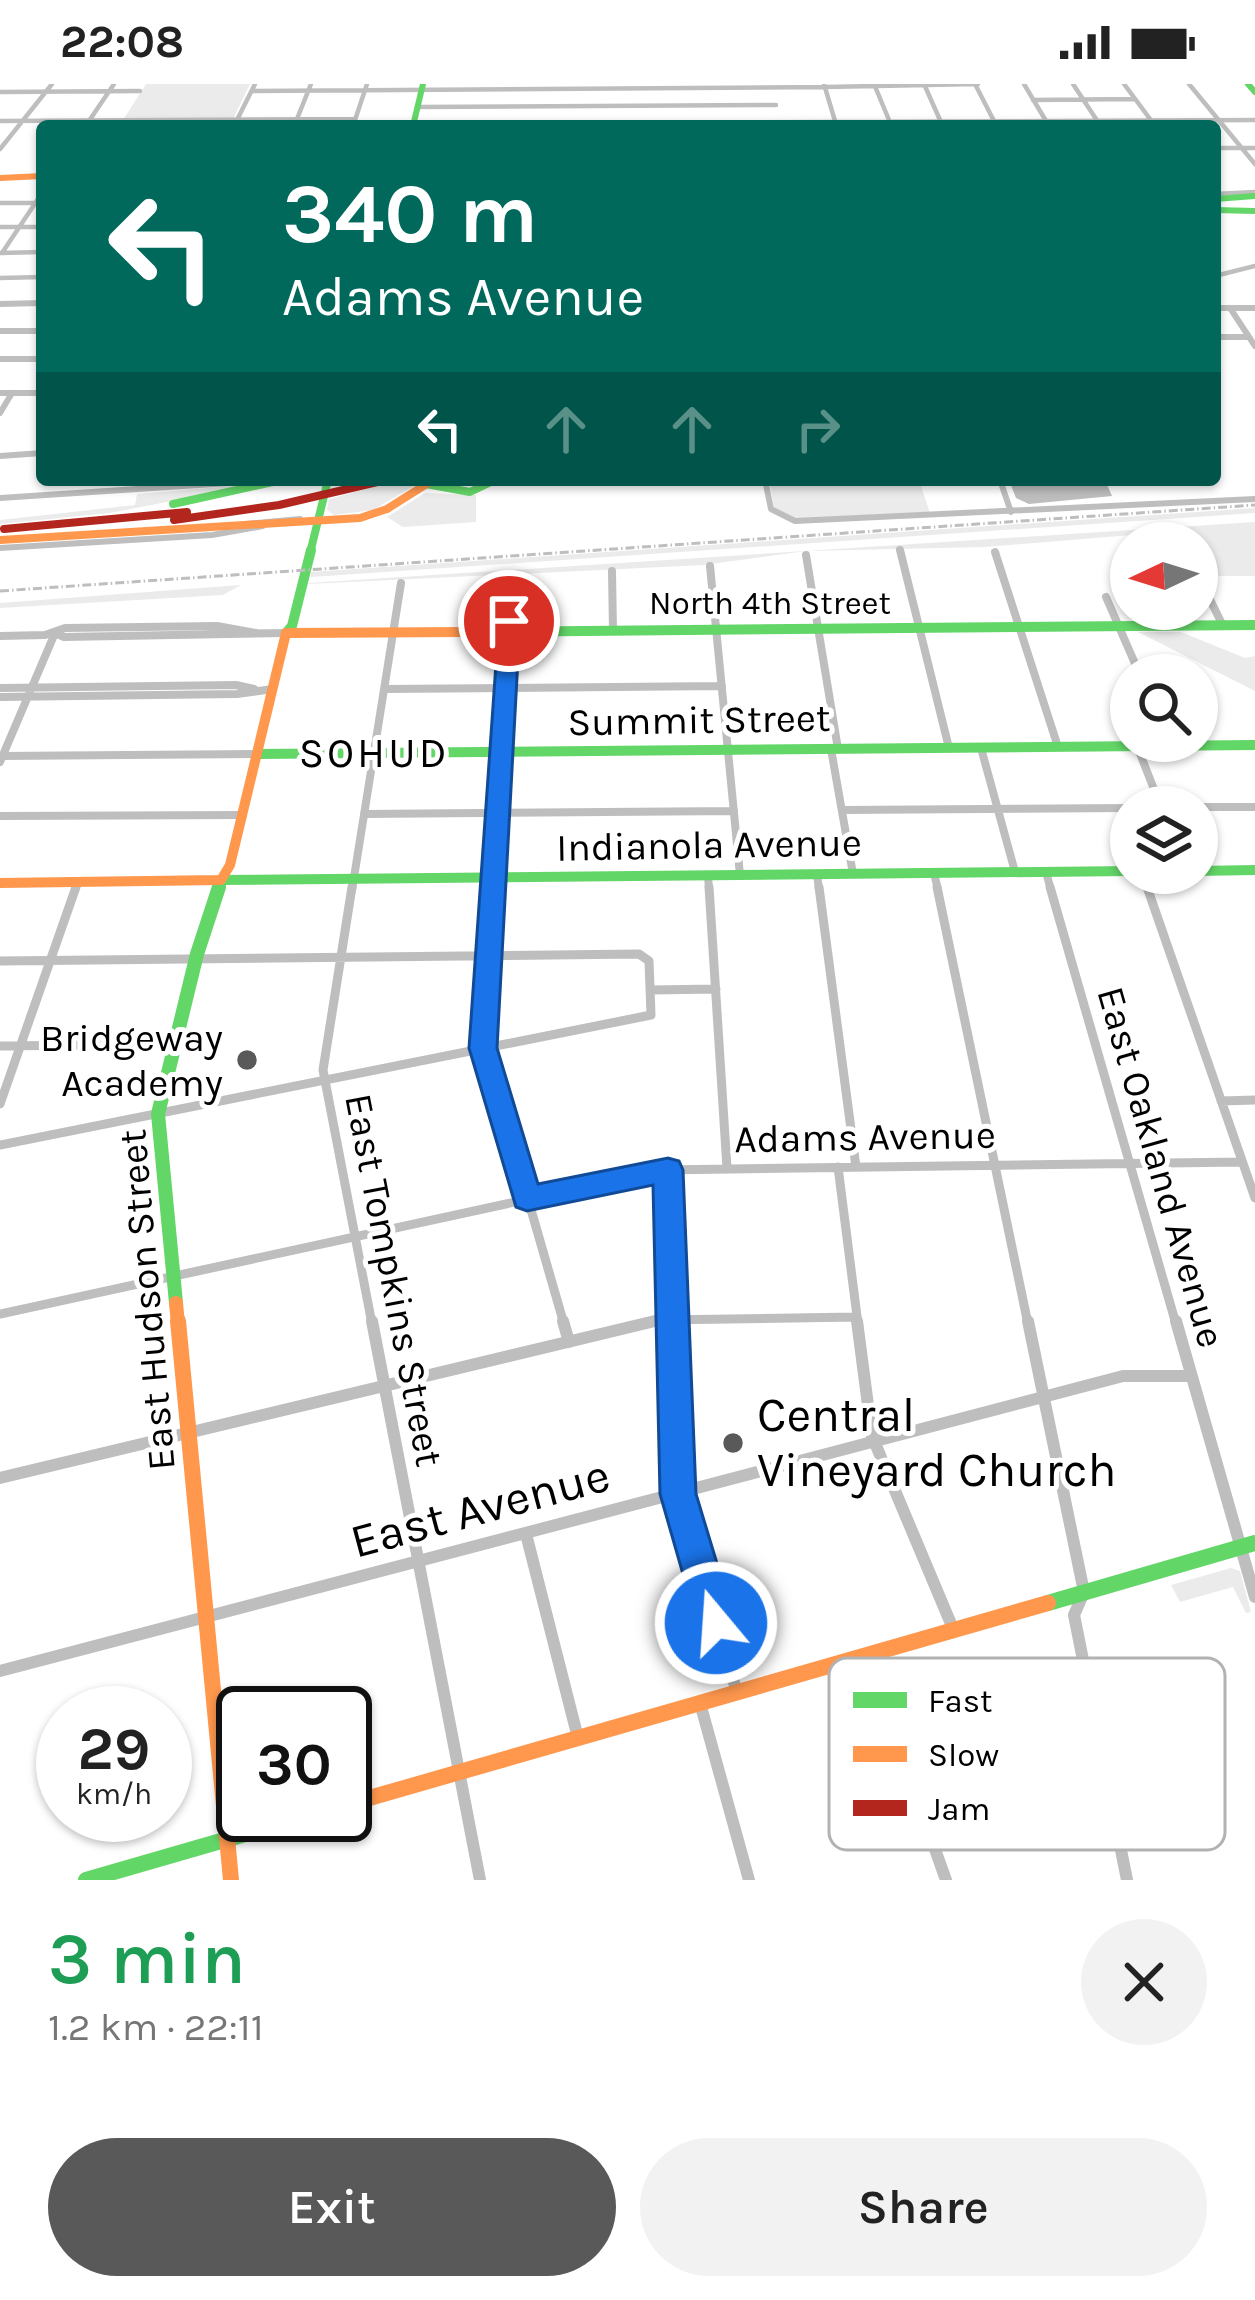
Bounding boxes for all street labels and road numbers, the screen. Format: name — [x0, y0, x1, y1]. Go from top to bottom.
street label: North 4th Street — [649, 584, 891, 622]
street label: Summit Street — [567, 695, 831, 745]
street label: Indianola Avenue — [556, 819, 862, 871]
street label: East Oakland Avenue — [1087, 981, 1235, 1353]
street label: East Tompkins Street — [335, 1090, 453, 1470]
street label: Adams Avenue — [734, 1112, 996, 1162]
street label: East Hudson Street — [109, 1128, 185, 1472]
street label: East Avenue — [344, 1447, 616, 1569]

